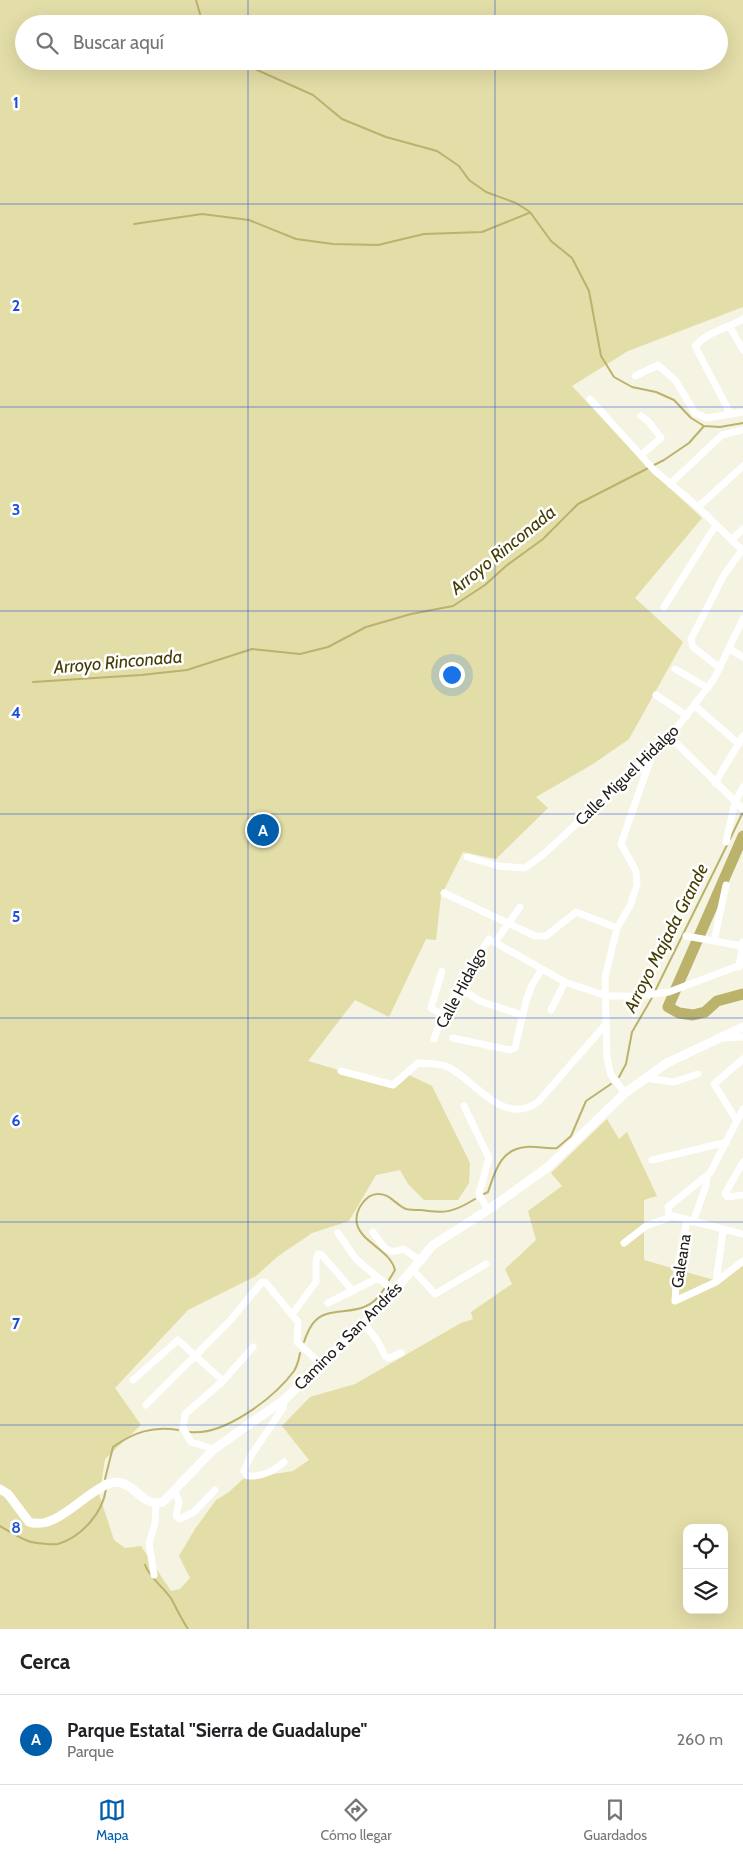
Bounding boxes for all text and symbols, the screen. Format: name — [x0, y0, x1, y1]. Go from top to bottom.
search box — [15, 15, 728, 70]
icon: search — [33, 29, 61, 57]
text: Buscar aquí — [73, 31, 164, 54]
text: 1 — [13, 93, 19, 112]
text: 2 — [12, 296, 20, 315]
text: 3 — [12, 500, 20, 519]
water label: Arroyo Rinconada — [445, 501, 560, 600]
water label: Arroyo Rinconada — [52, 645, 183, 679]
your location — [439, 662, 465, 688]
text: 4 — [11, 703, 21, 722]
street label: Calle Miguel Hidalgo — [571, 721, 683, 829]
pin: A — [247, 811, 279, 849]
water label: Arroyo Majada Grande — [619, 860, 713, 1017]
text: 5 — [12, 907, 20, 926]
street label: Calle Hidalgo — [432, 944, 490, 1032]
text: 6 — [12, 1111, 21, 1130]
street label: Galeana — [667, 1232, 695, 1289]
street label: Camino a San Andrés — [290, 1278, 406, 1394]
text: 7 — [12, 1314, 21, 1333]
text: 8 — [11, 1518, 21, 1537]
map controls — [683, 1524, 728, 1614]
button: locate — [683, 1524, 728, 1569]
button: layers — [683, 1569, 728, 1614]
text: Cerca — [20, 1649, 70, 1674]
text: Parque Estatal "Sierra de Guadalupe" — [67, 1719, 367, 1742]
text: A — [31, 1730, 41, 1749]
text: 260 m — [677, 1730, 723, 1749]
text: Parque — [67, 1742, 114, 1761]
tab: Mapa — [96, 1796, 129, 1844]
tab: Cómo llegar — [321, 1796, 392, 1844]
tab: Guardados — [584, 1796, 647, 1844]

